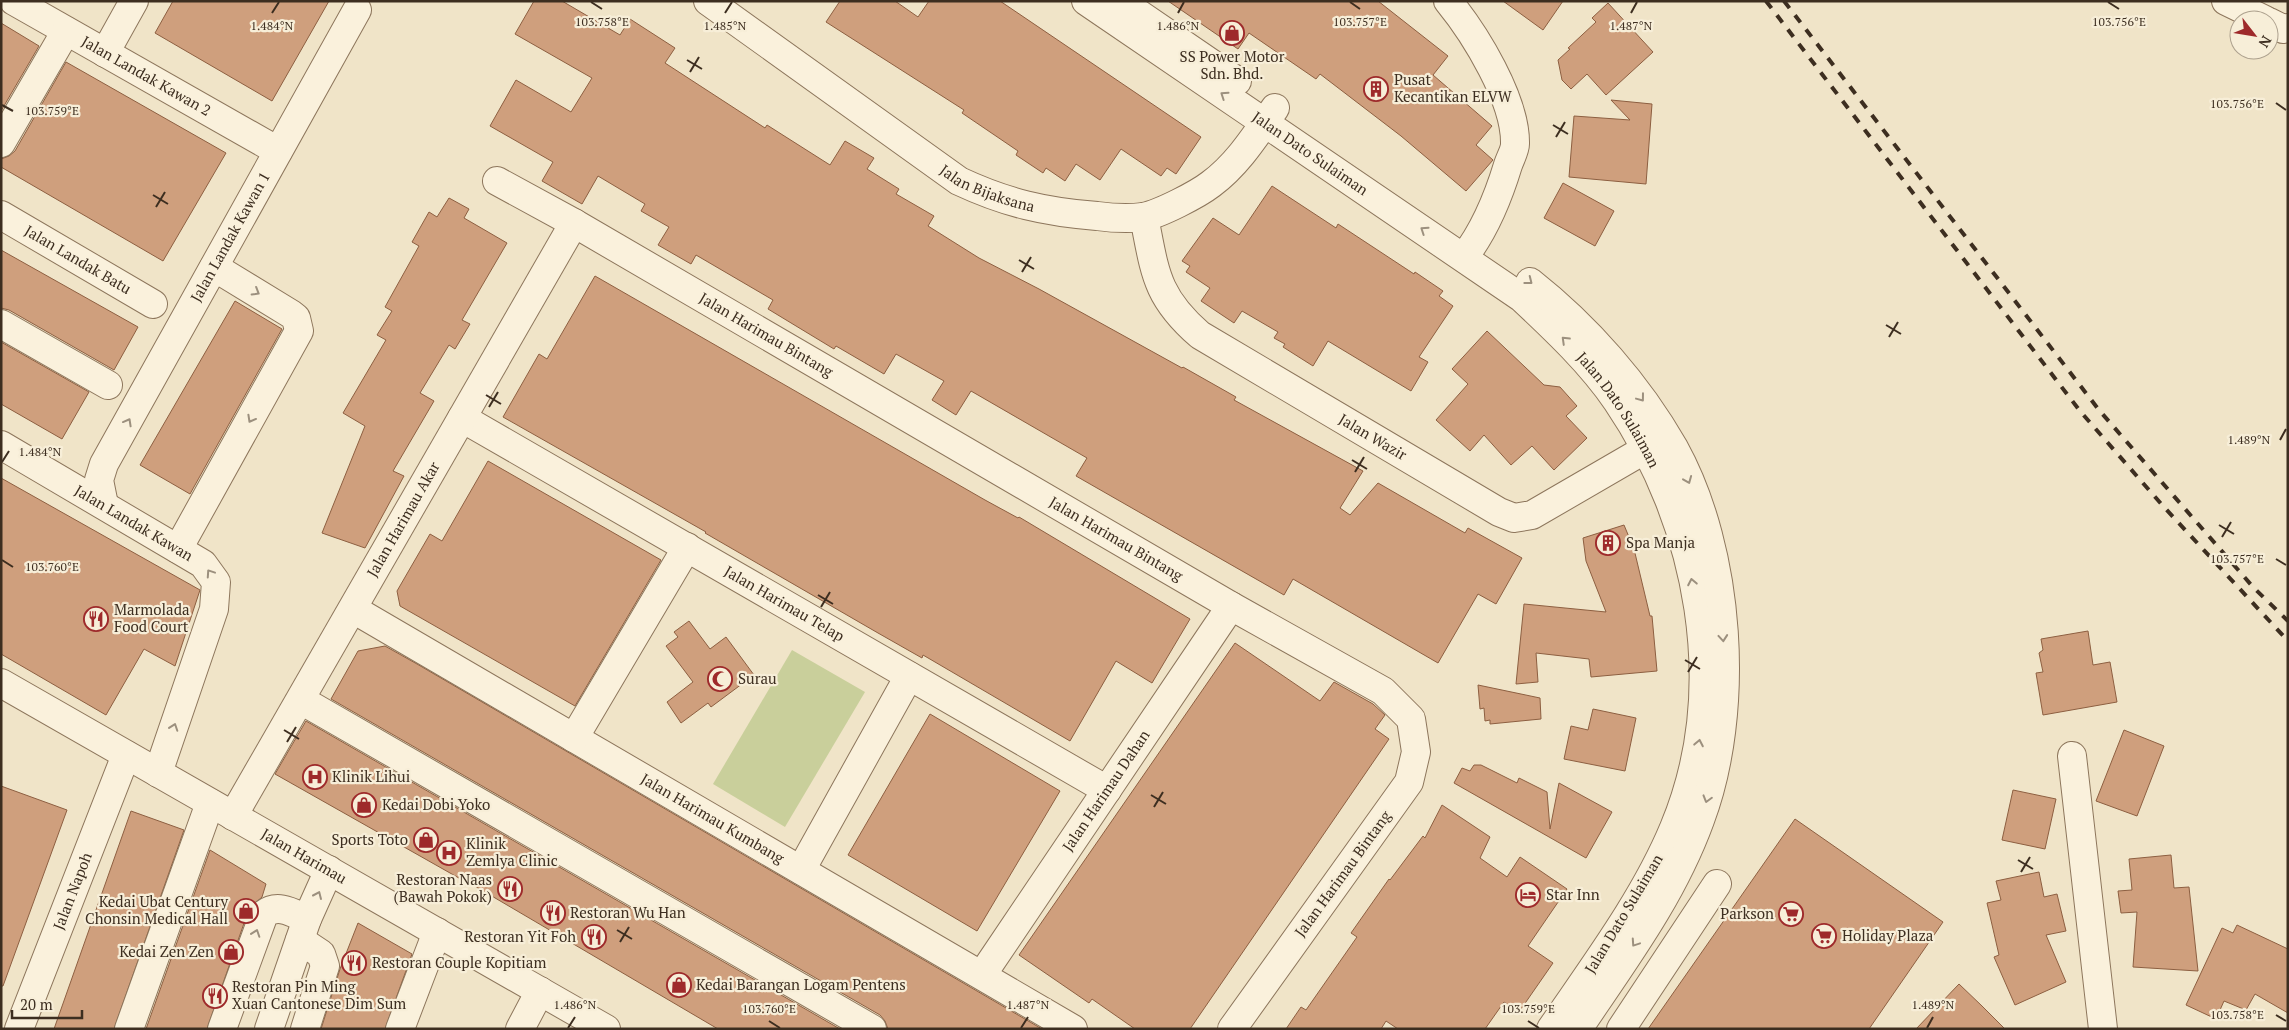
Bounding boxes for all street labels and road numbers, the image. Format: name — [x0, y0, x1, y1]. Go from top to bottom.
street label: Jalan Landak Kawan 2 — [78, 31, 215, 120]
street label: Jalan Dato Sulaiman — [1249, 106, 1372, 199]
street label: Jalan Bijaksana — [936, 160, 1037, 216]
street label: Jalan Landak Kawan 1 — [185, 168, 274, 305]
street label: Jalan Landak Batu — [21, 220, 136, 298]
street label: Jalan Harimau Bintang — [696, 287, 838, 381]
street label: Jalan Dato Sulaiman — [1573, 347, 1665, 471]
street label: Jalan Wazir — [1336, 409, 1411, 464]
street label: Jalan Harimau Akar — [362, 457, 444, 580]
street label: Jalan Landak Kawan — [71, 480, 197, 565]
street label: Jalan Harimau Bintang — [1046, 491, 1188, 585]
street label: Jalan Harimau Telap — [721, 560, 848, 645]
street label: Jalan Harimau Dahan — [1057, 726, 1154, 855]
street label: Jalan Harimau Kumbang — [637, 768, 789, 868]
street label: Jalan Harimau Bintang — [1290, 805, 1395, 941]
street label: Jalan Harimau — [258, 823, 351, 888]
street label: Jalan Napoh — [48, 849, 96, 932]
street label: Jalan Dato Sulaiman — [1580, 850, 1667, 977]

